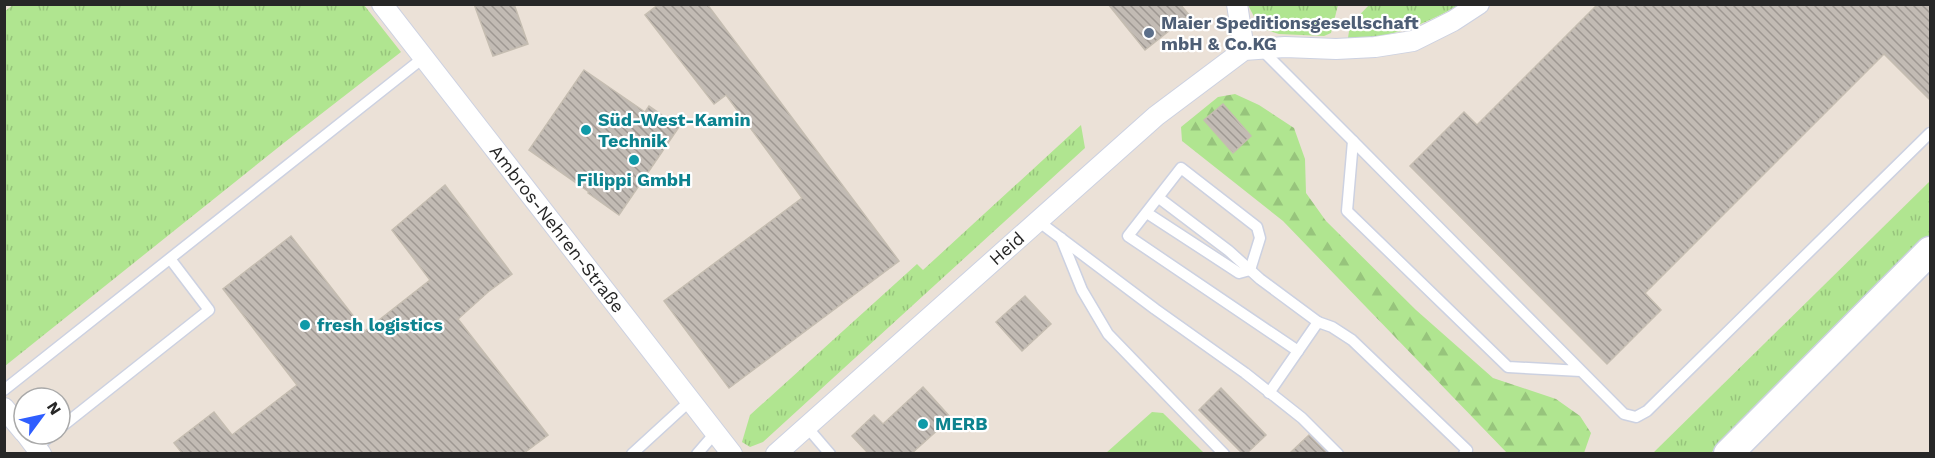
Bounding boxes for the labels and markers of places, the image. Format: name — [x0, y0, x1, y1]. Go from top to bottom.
place label: Maier Speditionsgesellschaft mbH & Co.KG — [1161, 12, 1419, 54]
marker: Maier Speditionsgesellschaft mbH & Co.KG — [1142, 26, 1156, 40]
place label: Süd-West-Kamin Technik — [598, 109, 751, 151]
marker: Süd-West-Kamin Technik — [579, 123, 593, 137]
marker: Filippi GmbH — [627, 153, 641, 167]
place label: Filippi GmbH — [577, 169, 691, 190]
place label: fresh logistics — [317, 314, 443, 335]
marker: fresh logistics — [298, 318, 312, 332]
place label: MERB — [935, 413, 987, 434]
marker: MERB — [916, 417, 930, 431]

